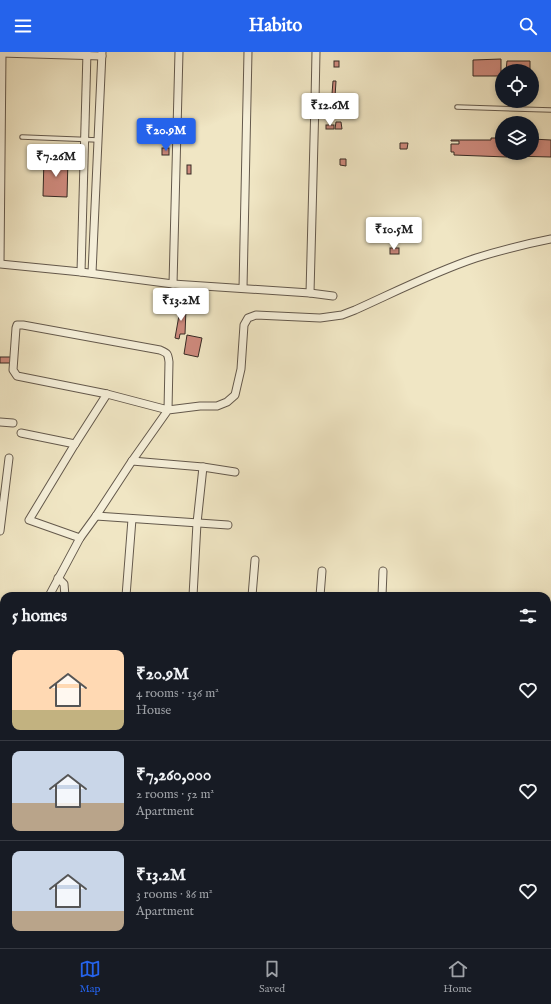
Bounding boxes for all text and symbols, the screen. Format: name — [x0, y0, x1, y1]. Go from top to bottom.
icon: menu — [12, 15, 34, 37]
text: Habito — [249, 15, 302, 38]
icon: search — [517, 15, 539, 37]
map controls — [495, 64, 539, 160]
button: locate — [495, 64, 539, 108]
pin: ₹12.6M — [297, 93, 363, 127]
text: ₹12.6M — [311, 97, 349, 114]
button: layers — [495, 116, 539, 160]
pin: ₹20.9M — [133, 118, 199, 152]
text: ₹20.9M — [146, 122, 186, 139]
pin: ₹7.26M — [23, 144, 89, 178]
text: ₹7.26M — [36, 148, 76, 165]
pin: ₹10.5M — [361, 217, 427, 251]
text: ₹10.5M — [375, 221, 413, 238]
pin: ₹13.2M — [148, 288, 214, 322]
text: ₹13.2M — [162, 292, 200, 309]
icon: filters — [517, 605, 539, 627]
text: 5 homes — [12, 606, 67, 627]
text: ₹20.9M — [136, 664, 189, 685]
icon: home — [44, 666, 92, 714]
icon: heart — [517, 679, 539, 701]
text: 4 rooms · 136 m² — [136, 685, 219, 702]
text: House — [136, 702, 171, 719]
text: ₹7,260,000 — [136, 765, 211, 786]
icon: home — [44, 767, 92, 815]
icon: heart — [517, 780, 539, 802]
text: 2 rooms · 52 m² — [136, 786, 214, 803]
text: Apartment — [136, 803, 194, 820]
text: ₹13.2M — [136, 865, 186, 886]
icon: home — [44, 867, 92, 915]
icon: heart — [517, 880, 539, 902]
text: 3 rooms · 86 m² — [136, 886, 213, 903]
text: Apartment — [136, 903, 194, 920]
tab: Map — [79, 958, 101, 996]
tab: Saved — [259, 958, 285, 996]
tab: Home — [443, 958, 472, 996]

